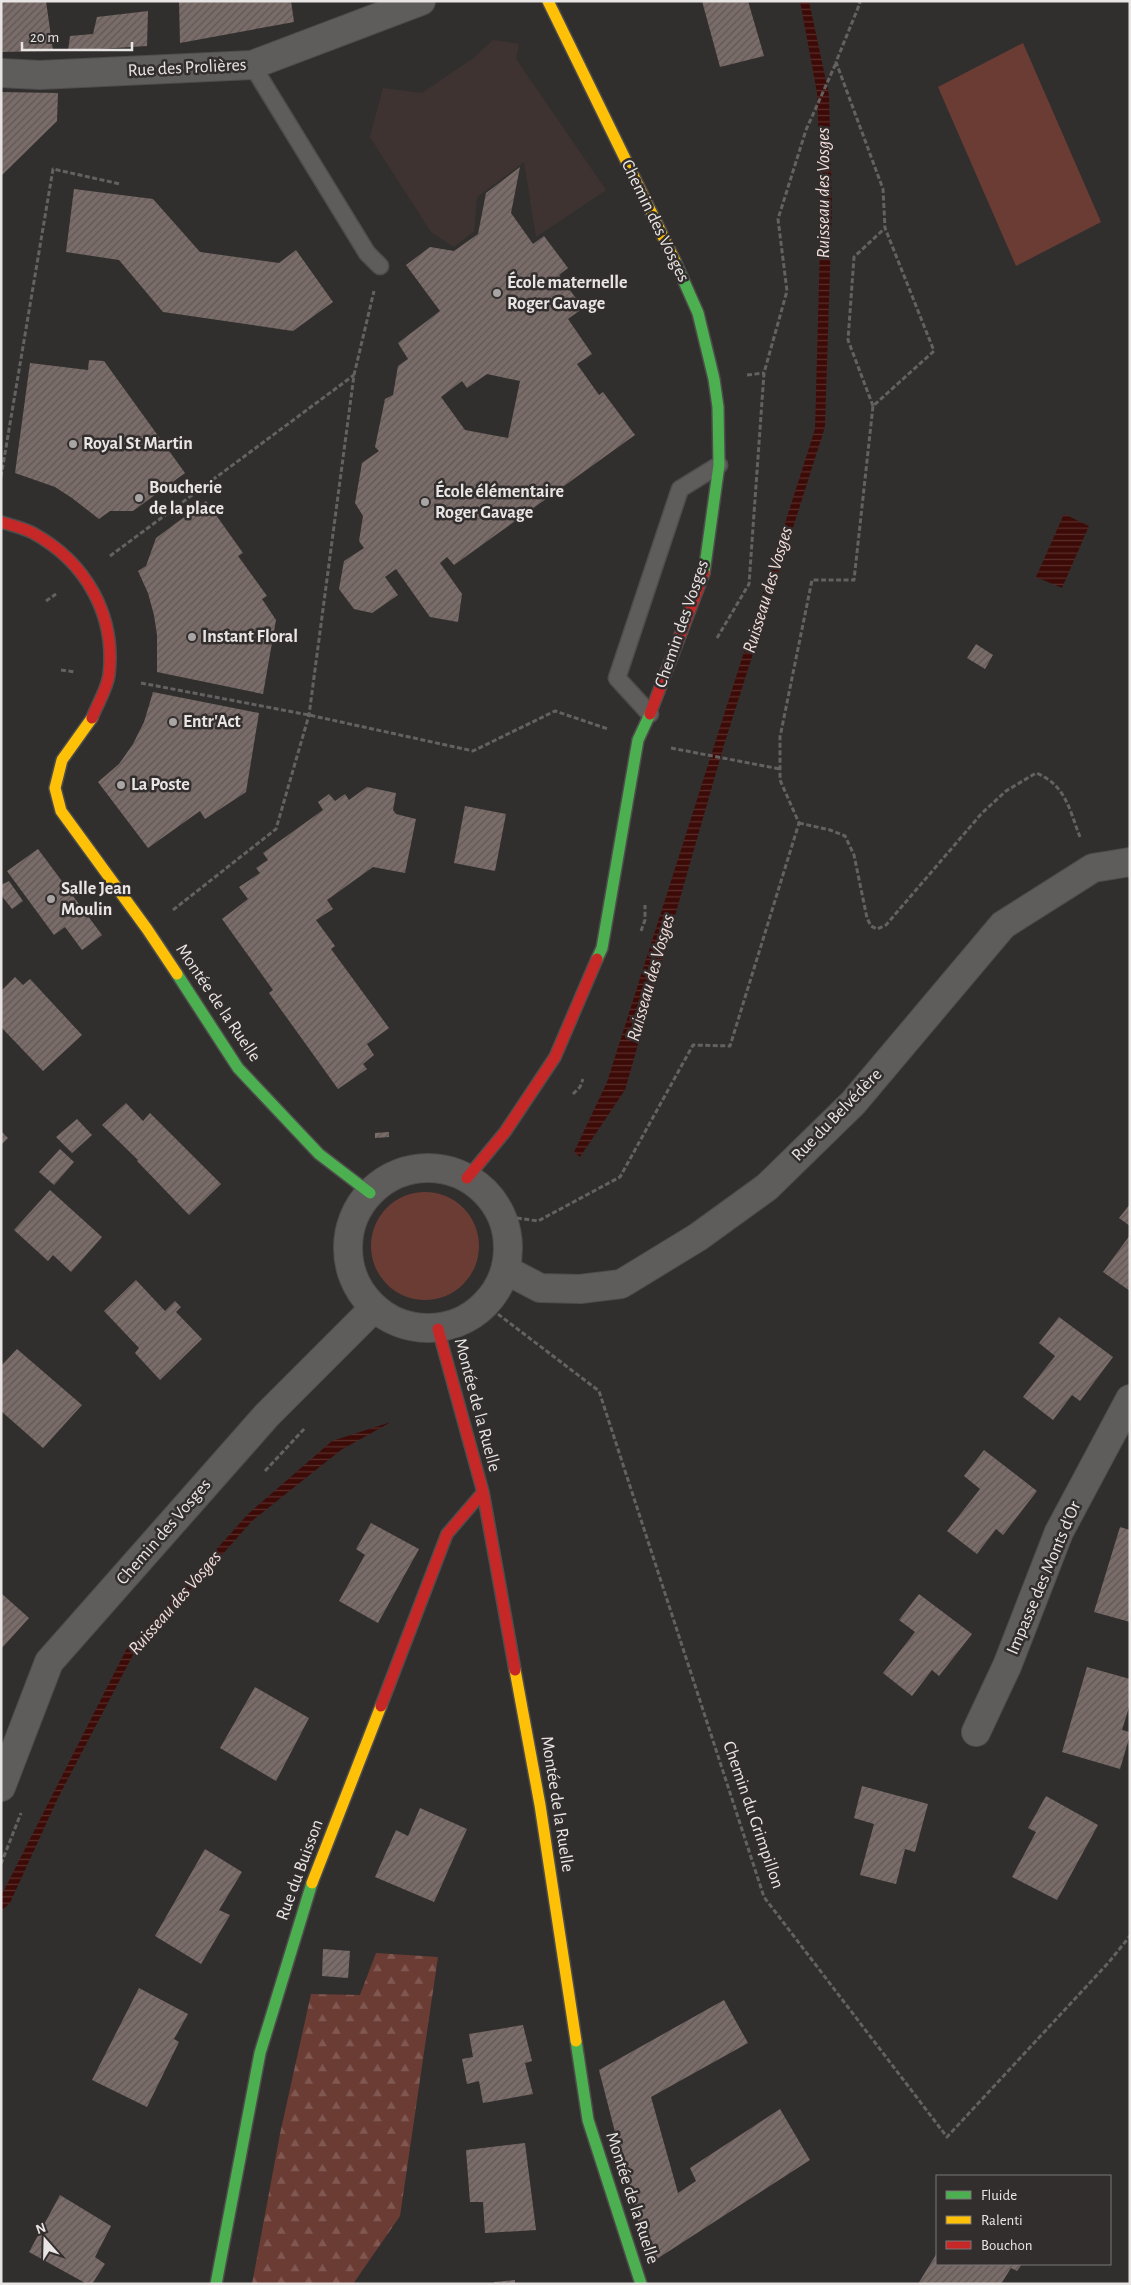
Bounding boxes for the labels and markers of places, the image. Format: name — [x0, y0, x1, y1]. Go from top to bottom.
place label: École maternelle Roger Gavage — [507, 271, 627, 313]
marker: École maternelle Roger Gavage — [491, 287, 503, 299]
place label: Royal St Martin — [83, 435, 193, 453]
marker: Royal St Martin — [67, 438, 79, 450]
place label: Boucherie de la place — [149, 479, 224, 518]
place label: École élémentaire Roger Gavage — [435, 480, 564, 522]
marker: Boucherie de la place — [133, 492, 145, 504]
marker: École élémentaire Roger Gavage — [419, 496, 431, 508]
place label: Instant Floral — [202, 628, 298, 646]
marker: Instant Floral — [186, 631, 198, 643]
place label: Entr'Act — [183, 713, 241, 731]
marker: Entr'Act — [167, 716, 179, 728]
place label: La Poste — [131, 776, 190, 794]
marker: La Poste — [115, 779, 127, 791]
place label: Salle Jean Moulin — [61, 880, 131, 919]
marker: Salle Jean Moulin — [45, 893, 57, 905]

